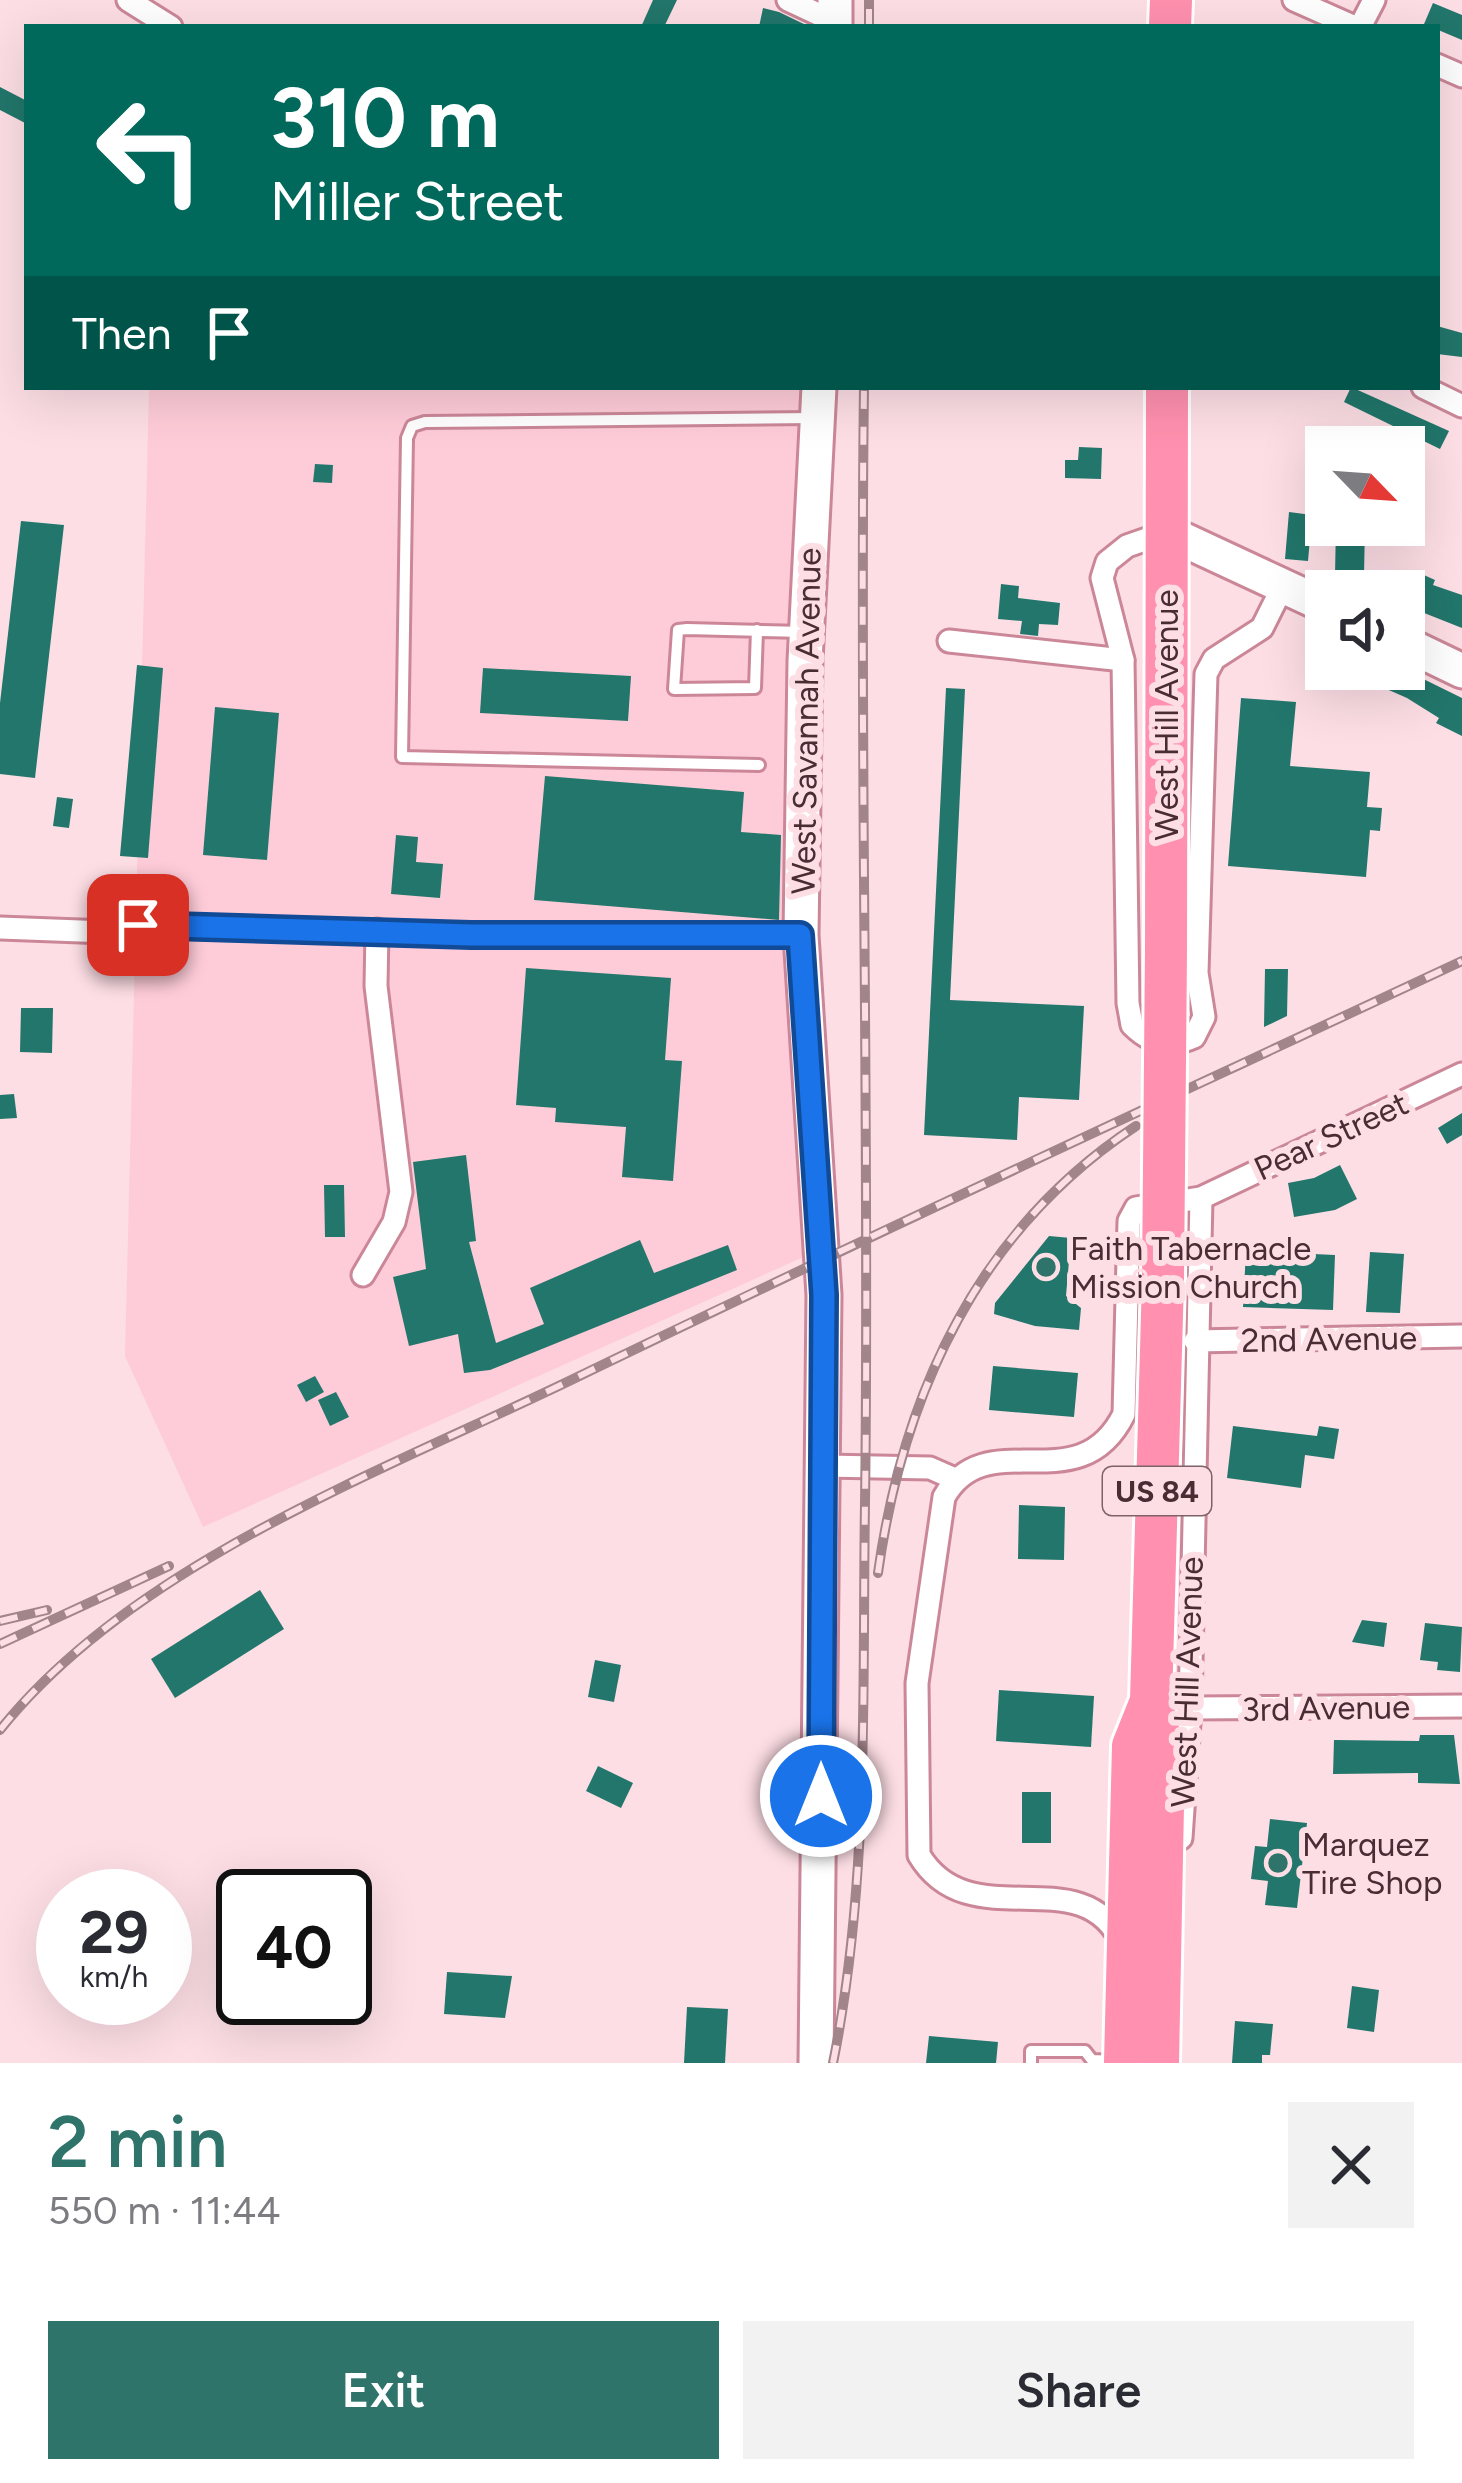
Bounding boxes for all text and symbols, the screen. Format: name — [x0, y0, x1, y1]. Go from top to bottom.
text: 310 m — [270, 67, 500, 168]
icon: left — [72, 72, 228, 228]
text: Miller Street — [270, 169, 564, 234]
icon: arrive — [196, 300, 262, 366]
text: Then — [72, 306, 172, 360]
north arrow — [1305, 426, 1425, 546]
map controls — [1305, 426, 1425, 690]
street label: West Savannah Avenue — [783, 547, 829, 895]
button: sound — [1305, 570, 1425, 690]
street label: West Hill Avenue — [1147, 589, 1186, 841]
pin — [87, 874, 189, 976]
icon: arrive — [105, 892, 171, 958]
street label: Pear Street — [1248, 1083, 1414, 1189]
place label: Faith Tabernacle Mission Church — [1070, 1229, 1311, 1306]
marker: Faith Tabernacle Mission Church — [1033, 1254, 1059, 1280]
street label: 2nd Avenue — [1241, 1318, 1417, 1360]
road number: US 84 — [1103, 1467, 1211, 1515]
street label: West Hill Avenue — [1163, 1556, 1211, 1808]
street label: 3rd Avenue — [1242, 1687, 1410, 1729]
position arrow — [758, 1733, 884, 1859]
place label: Marquez Tire Shop — [1302, 1825, 1443, 1902]
marker: Marquez Tire Shop — [1265, 1850, 1291, 1876]
speed limit sign: 40 — [216, 1869, 372, 2025]
text: 29 — [79, 1896, 149, 1968]
text: km/h — [80, 1958, 148, 1995]
text: 2 min — [48, 2099, 227, 2185]
button: close — [1288, 2102, 1414, 2228]
text: 550 m · 11:44 — [48, 2187, 280, 2234]
button: Exit — [48, 2321, 719, 2459]
button: Share — [743, 2321, 1414, 2459]

